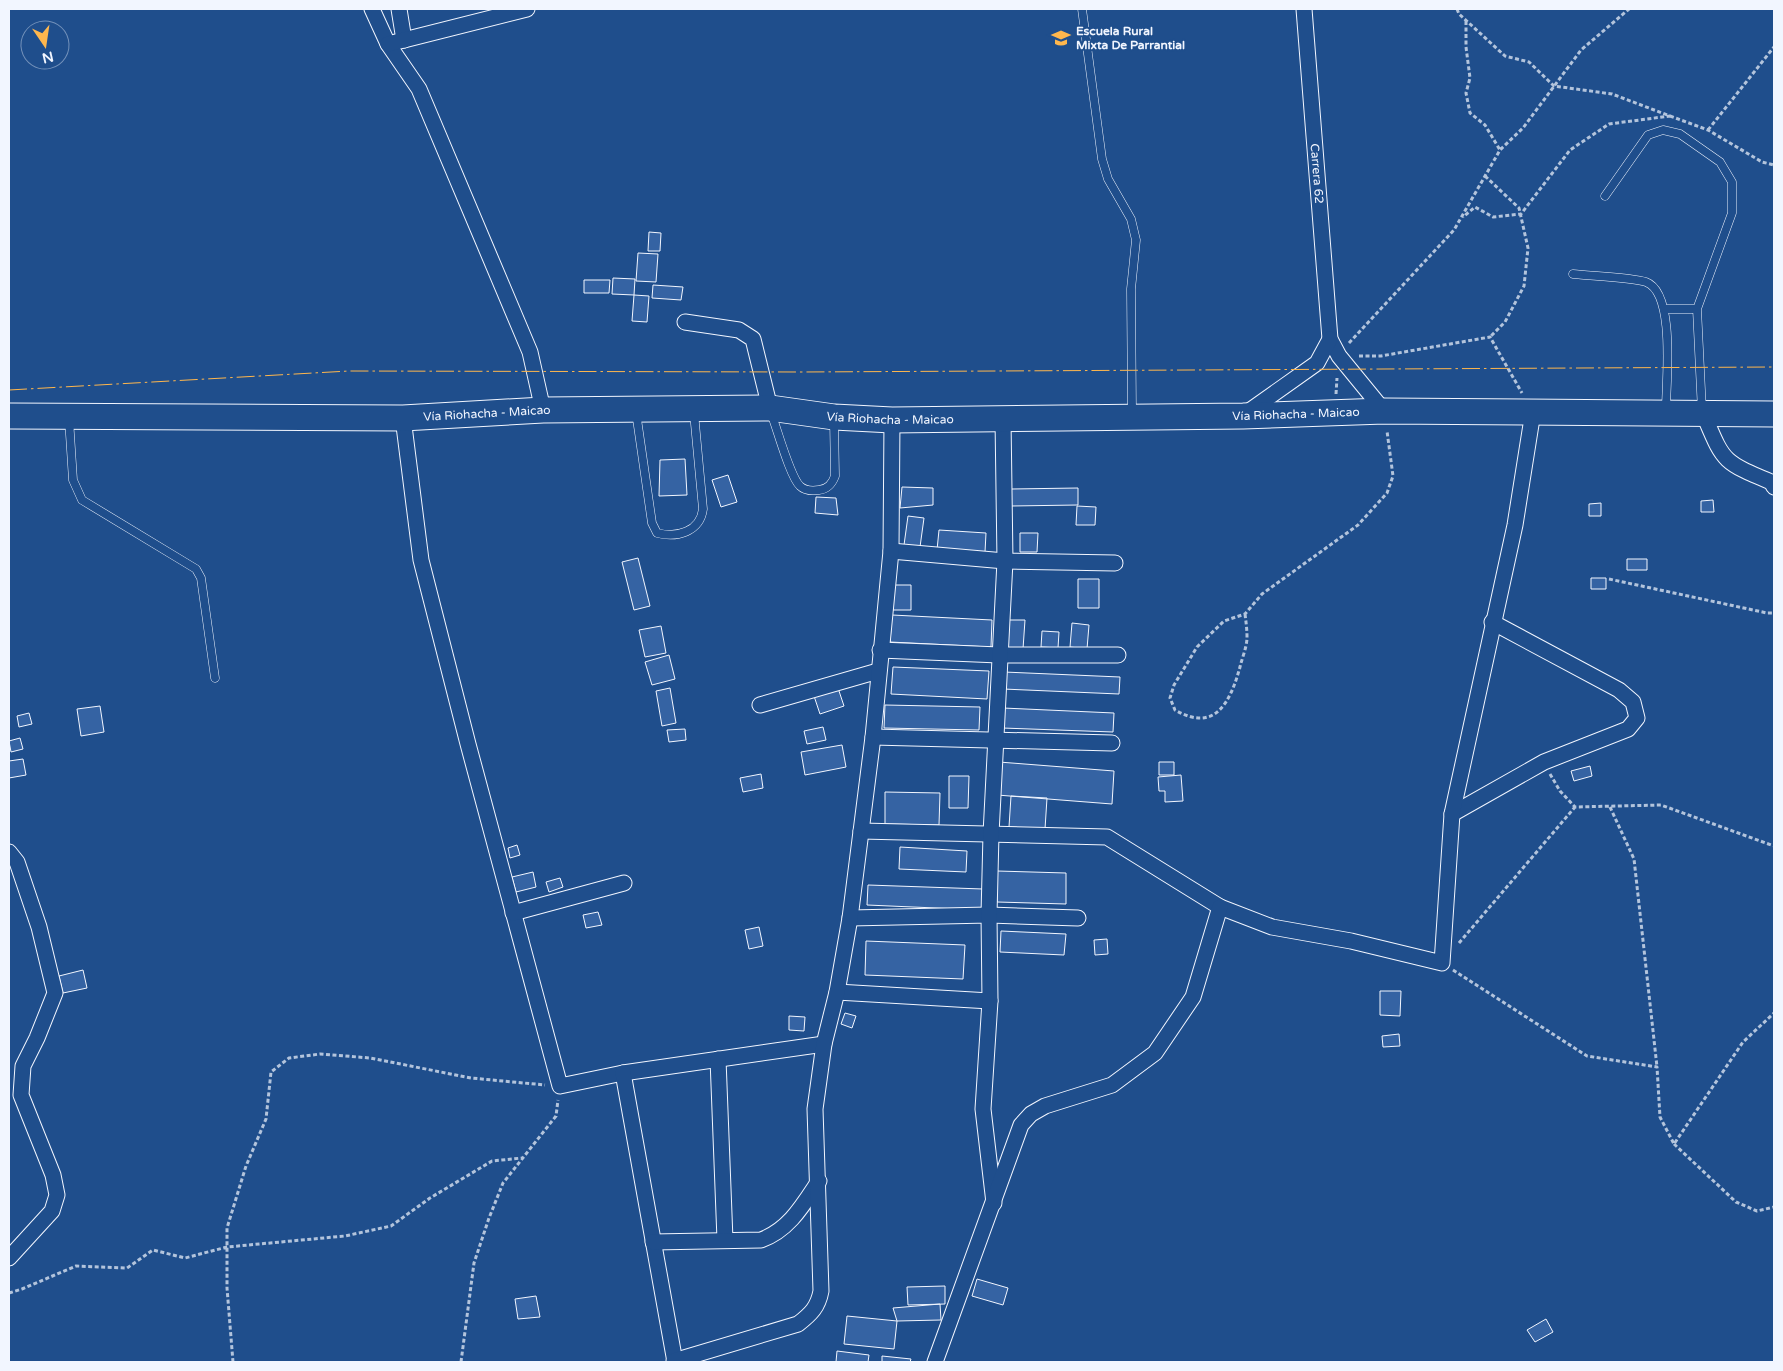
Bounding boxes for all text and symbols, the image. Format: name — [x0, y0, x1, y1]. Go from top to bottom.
north arrow — [20, 20, 70, 70]
place label: Escuela Rural Mixta De Parrantial — [1076, 24, 1185, 52]
school or university icon: Escuela Rural Mixta De Parrantial — [1050, 27, 1072, 49]
text: N — [40, 48, 55, 67]
street label: Carrera 62 — [1308, 143, 1326, 204]
street label: Vía Riohacha - Maicao — [423, 403, 551, 424]
street label: Vía Riohacha - Maicao — [1232, 405, 1360, 423]
street label: Vía Riohacha - Maicao — [826, 409, 954, 427]

